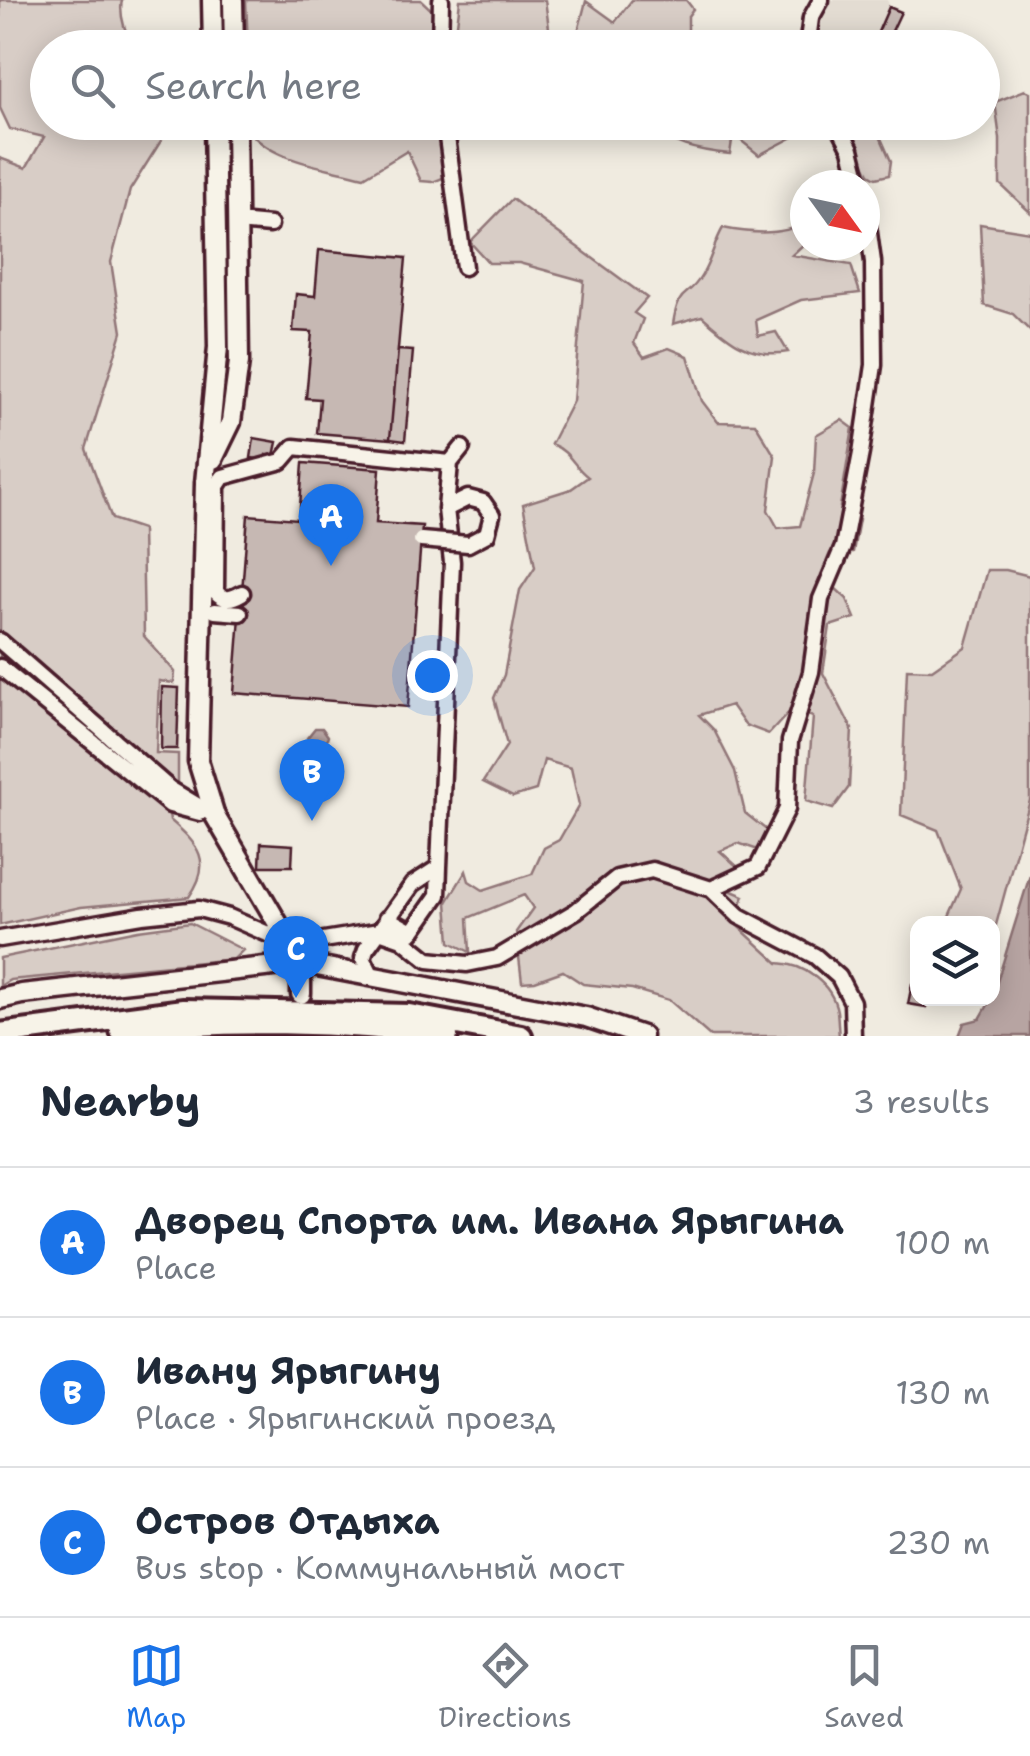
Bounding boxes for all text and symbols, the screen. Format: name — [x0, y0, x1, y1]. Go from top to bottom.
search box — [30, 30, 1000, 140]
icon: search — [65, 58, 120, 113]
text: Search here — [145, 60, 362, 111]
north arrow — [790, 170, 880, 260]
pin: A — [298, 484, 364, 566]
your location — [407, 650, 458, 701]
pin: B — [280, 738, 344, 821]
pin: C — [264, 916, 328, 998]
map controls — [910, 916, 1000, 1006]
button: layers — [910, 916, 1000, 1006]
text: Nearby — [40, 1073, 200, 1129]
text: 3 results — [853, 1080, 990, 1123]
text: Дворец Спорта им. Ивана Ярыгина — [135, 1195, 844, 1246]
text: A — [60, 1221, 85, 1264]
text: 100 m — [894, 1221, 990, 1264]
text: Place — [135, 1246, 217, 1289]
text: Ивану Ярыгину — [135, 1345, 441, 1396]
text: B — [63, 1371, 82, 1414]
text: 130 m — [895, 1371, 990, 1414]
text: Place · Ярыгинский проезд — [135, 1396, 555, 1439]
text: Остров Отдыха — [135, 1495, 440, 1546]
text: C — [63, 1521, 82, 1564]
text: 230 m — [887, 1521, 990, 1564]
text: Bus stop · Коммунальный мост — [135, 1546, 624, 1589]
tab: Map — [126, 1638, 186, 1736]
tab: Directions — [439, 1638, 572, 1736]
tab: Saved — [824, 1638, 904, 1736]

